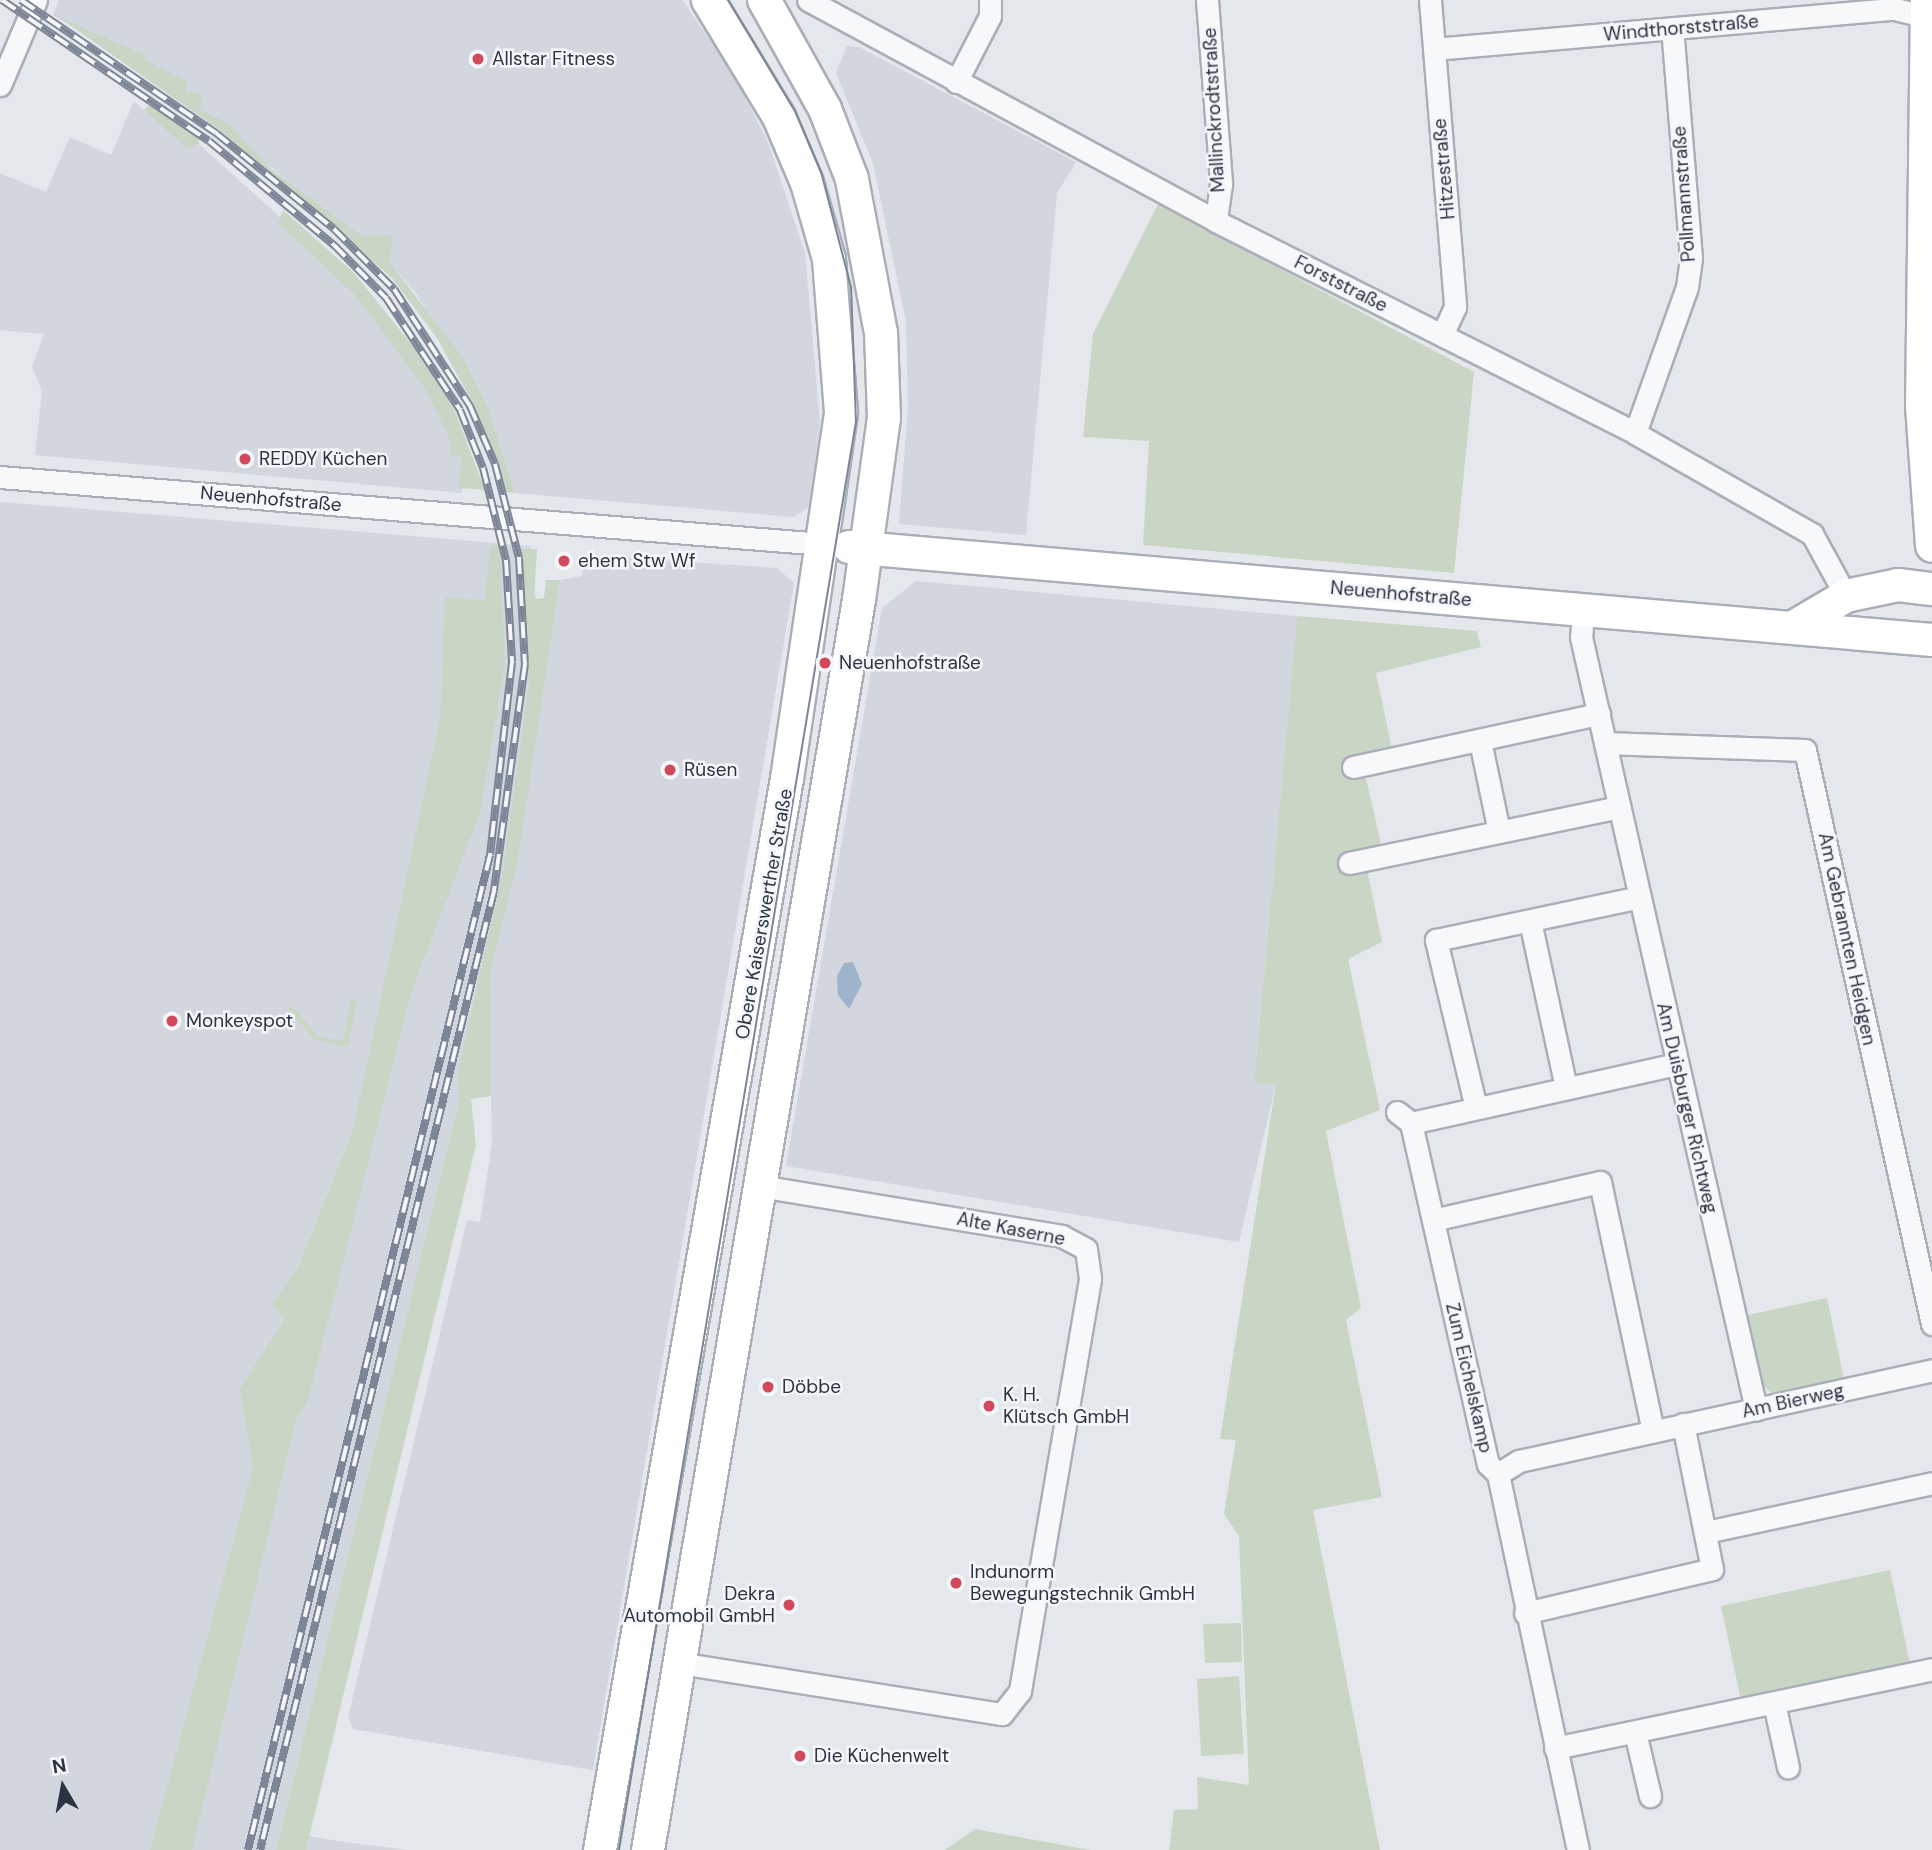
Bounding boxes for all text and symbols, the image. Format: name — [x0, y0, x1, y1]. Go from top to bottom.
street label: Windthorststraße — [1602, 10, 1760, 46]
street label: Mallinckrodtstraße — [1198, 27, 1230, 193]
place label: Allstar Fitness — [492, 48, 615, 70]
marker: Allstar Fitness — [470, 51, 486, 67]
street label: Hitzestraße — [1428, 117, 1460, 221]
street label: Pollmannstraße — [1668, 125, 1700, 263]
street label: Forststraße — [1291, 251, 1391, 317]
place label: REDDY Küchen — [259, 448, 387, 470]
marker: REDDY Küchen — [237, 451, 253, 467]
street label: Neuenhofstraße — [199, 481, 343, 517]
place label: ehem Stw Wf — [578, 550, 695, 572]
marker: ehem Stw Wf — [556, 553, 572, 569]
street label: Neuenhofstraße — [1329, 576, 1473, 612]
place label: Neuenhofstraße — [839, 652, 981, 674]
marker: Neuenhofstraße — [817, 655, 833, 671]
place label: Rüsen — [684, 759, 737, 781]
marker: Rüsen — [662, 762, 678, 778]
street label: Obere Kaiserswerther Straße — [731, 787, 797, 1041]
street label: Am Gebrannten Heidgen — [1813, 831, 1881, 1047]
street label: Am Duisburger Richtweg — [1652, 1000, 1722, 1216]
place label: Monkeyspot — [186, 1010, 293, 1032]
marker: Monkeyspot — [164, 1013, 180, 1029]
street label: Alte Kaserne — [955, 1207, 1067, 1251]
street label: Zum Eichelskamp — [1441, 1301, 1497, 1455]
place label: Döbbe — [782, 1376, 841, 1398]
marker: Döbbe — [760, 1379, 776, 1395]
street label: Am Bierweg — [1740, 1379, 1846, 1423]
place label: K. H. Klütsch GmbH — [1003, 1384, 1129, 1428]
marker: K. H. Klütsch GmbH — [981, 1398, 997, 1414]
place label: Indunorm Bewegungstechnik GmbH — [970, 1561, 1195, 1605]
marker: Indunorm Bewegungstechnik GmbH — [948, 1575, 964, 1591]
place label: Dekra Automobil GmbH — [623, 1583, 775, 1627]
marker: Dekra Automobil GmbH — [781, 1597, 797, 1613]
place label: Die Küchenwelt — [814, 1745, 949, 1767]
marker: Die Küchenwelt — [792, 1748, 808, 1764]
north arrow — [28, 1752, 98, 1822]
text: N — [50, 1752, 68, 1779]

